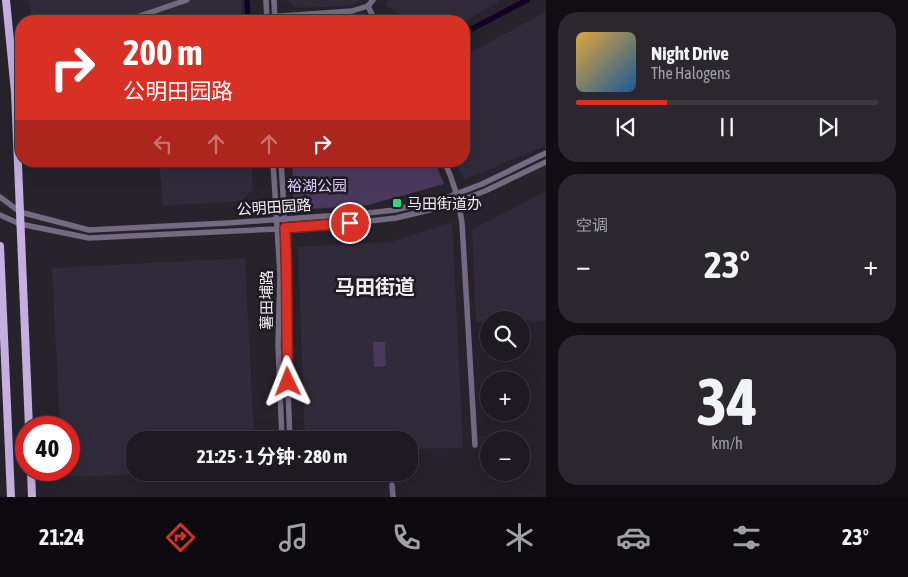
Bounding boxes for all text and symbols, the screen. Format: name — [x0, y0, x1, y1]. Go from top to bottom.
text: 200 m — [123, 32, 202, 72]
icon: right — [40, 35, 105, 100]
text: Night Drive — [651, 42, 729, 64]
text: The Halogens — [651, 64, 731, 82]
text: 公明田园路 — [123, 78, 233, 104]
icon: previous — [612, 113, 640, 141]
icon: pause — [713, 113, 741, 141]
icon: next — [814, 113, 842, 141]
icon: left — [149, 130, 177, 158]
icon: ahead — [202, 130, 230, 158]
icon: ahead — [255, 130, 283, 158]
icon: right — [308, 130, 336, 158]
park label: 裕湖公园 — [287, 177, 347, 194]
place label: 马田街道办 — [407, 195, 482, 212]
street label: 公明田园路 — [236, 196, 312, 218]
marker: 马田街道办 — [391, 197, 403, 209]
pin — [329, 202, 371, 244]
icon: arrive — [336, 209, 364, 237]
text: 空调 — [576, 216, 608, 234]
text: 23° — [704, 243, 750, 286]
text: − — [576, 249, 591, 281]
text: + — [863, 249, 878, 281]
street label: 薯田埔路 — [258, 270, 275, 330]
district label: 马田街道 — [335, 275, 415, 298]
map controls — [480, 311, 530, 481]
button: search — [480, 311, 530, 361]
position arrow — [261, 355, 313, 407]
text: 34 — [696, 364, 758, 439]
button: + — [480, 371, 530, 421]
speed limit sign: 40 — [15, 416, 80, 481]
button: − — [480, 431, 530, 481]
text: km/h — [711, 434, 743, 452]
text: 21:25 · 1 分钟 · 280 m — [197, 445, 347, 467]
icon: directions — [163, 520, 198, 555]
icon: music — [276, 520, 311, 555]
icon: phone — [389, 520, 424, 555]
icon: climate — [502, 520, 537, 555]
icon: car — [616, 520, 651, 555]
icon: filters — [729, 520, 764, 555]
text: 21:24 — [39, 524, 84, 550]
text: 23° — [842, 524, 869, 550]

